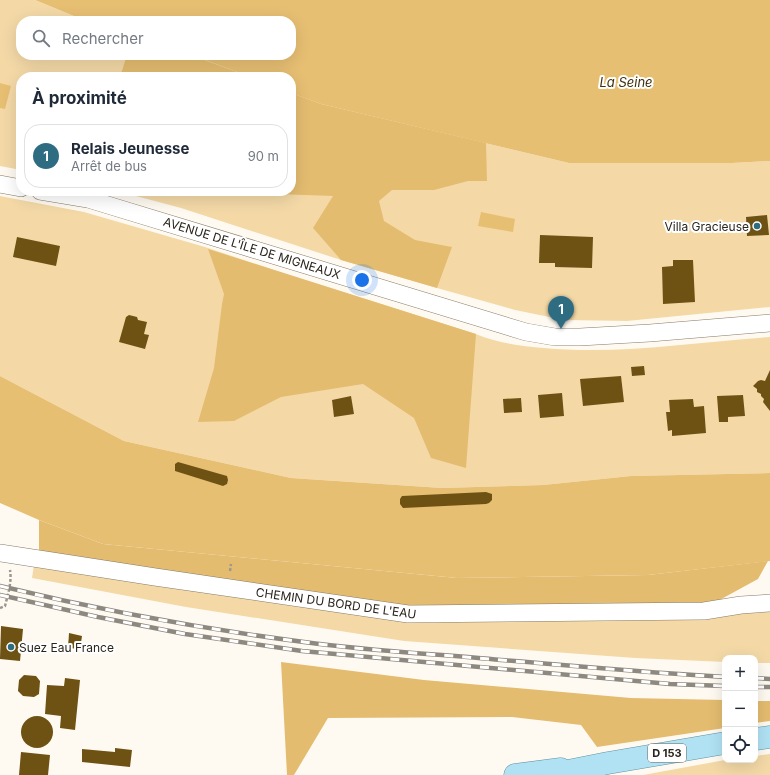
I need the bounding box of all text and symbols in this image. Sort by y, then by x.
search box [16,16,296,60]
icon: search [30,27,52,49]
text: Rechercher [62,29,144,48]
water label: La Seine [599,74,653,90]
text: À proximité [32,88,127,108]
text: Relais Jeunesse [71,139,189,158]
text: 1 [43,148,49,164]
text: 90 m [248,148,279,164]
text: Arrêt de bus [71,158,147,174]
street label: AVENUE DE L'ÎLE DE MIGNEAUX [162,214,342,282]
place label: Villa Gracieuse [664,219,749,234]
marker: Villa Gracieuse [752,221,762,231]
your location [352,270,372,290]
pin: 1 [548,296,574,329]
street label: CHEMIN DU BORD DE L'EAU [255,584,417,622]
place label: Suez Eau France [19,640,114,655]
marker: Suez Eau France [6,642,16,652]
map controls [722,655,758,763]
button: + [722,655,758,691]
button: − [722,691,758,727]
button: locate [722,727,758,763]
road number: D 153 [648,744,686,762]

